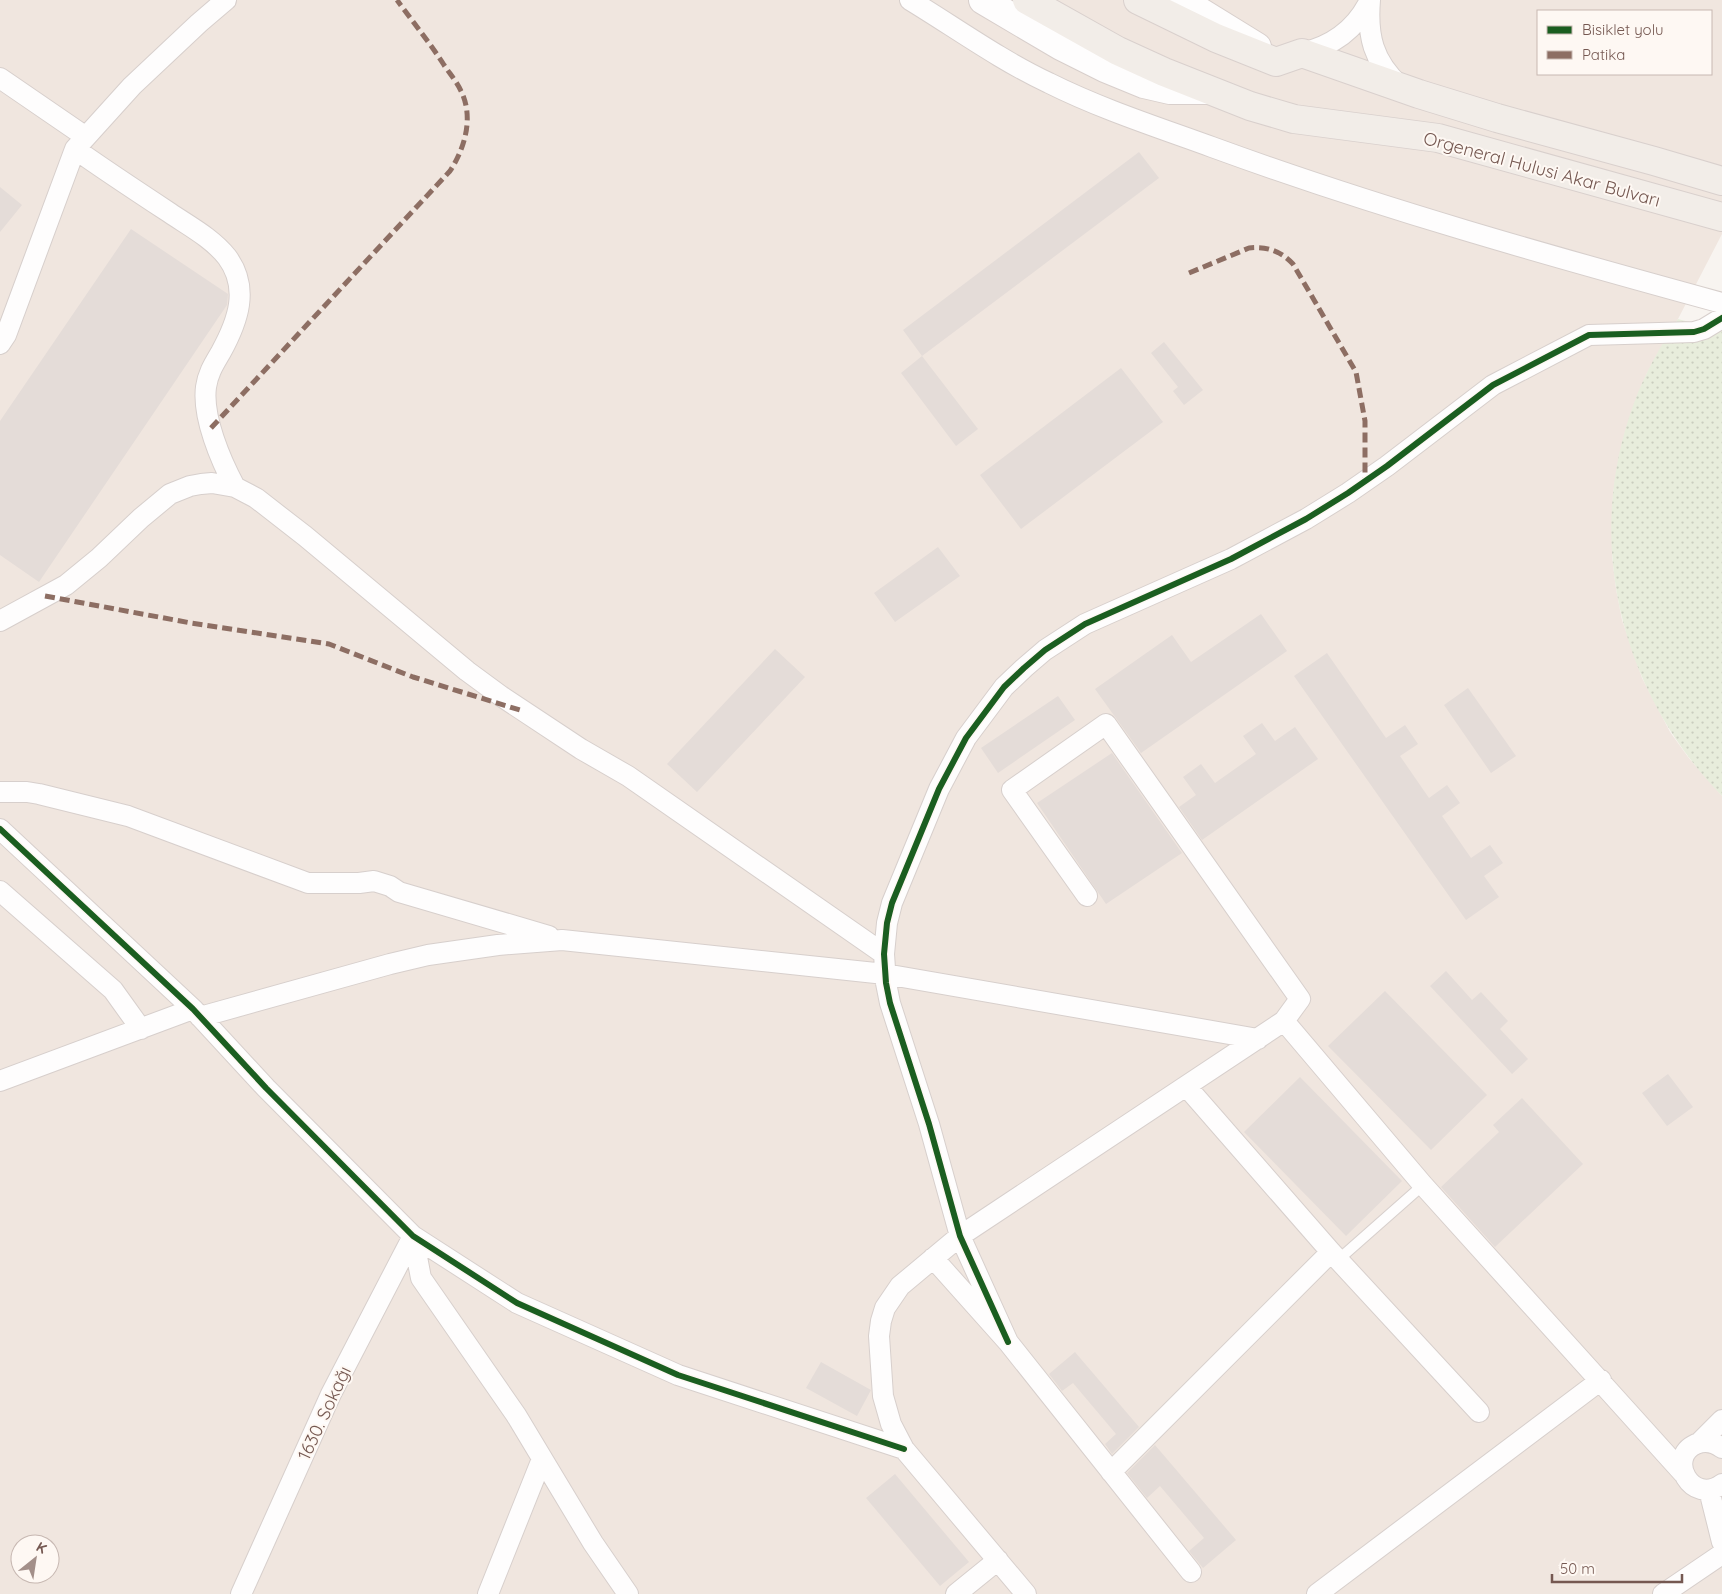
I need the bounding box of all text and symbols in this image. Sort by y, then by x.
legend [1537,10,1712,75]
text: Bisiklet yolu [1582,20,1664,39]
text: Patika [1582,45,1625,64]
street label: Orgeneral Hulusi Akar Bulvarı [1421,126,1663,212]
street label: 1630. Sokağı [292,1362,356,1464]
north arrow [10,1534,60,1584]
text: K [33,1538,50,1558]
scale bar [1552,1552,1682,1584]
text: 50 m [1560,1559,1595,1578]

